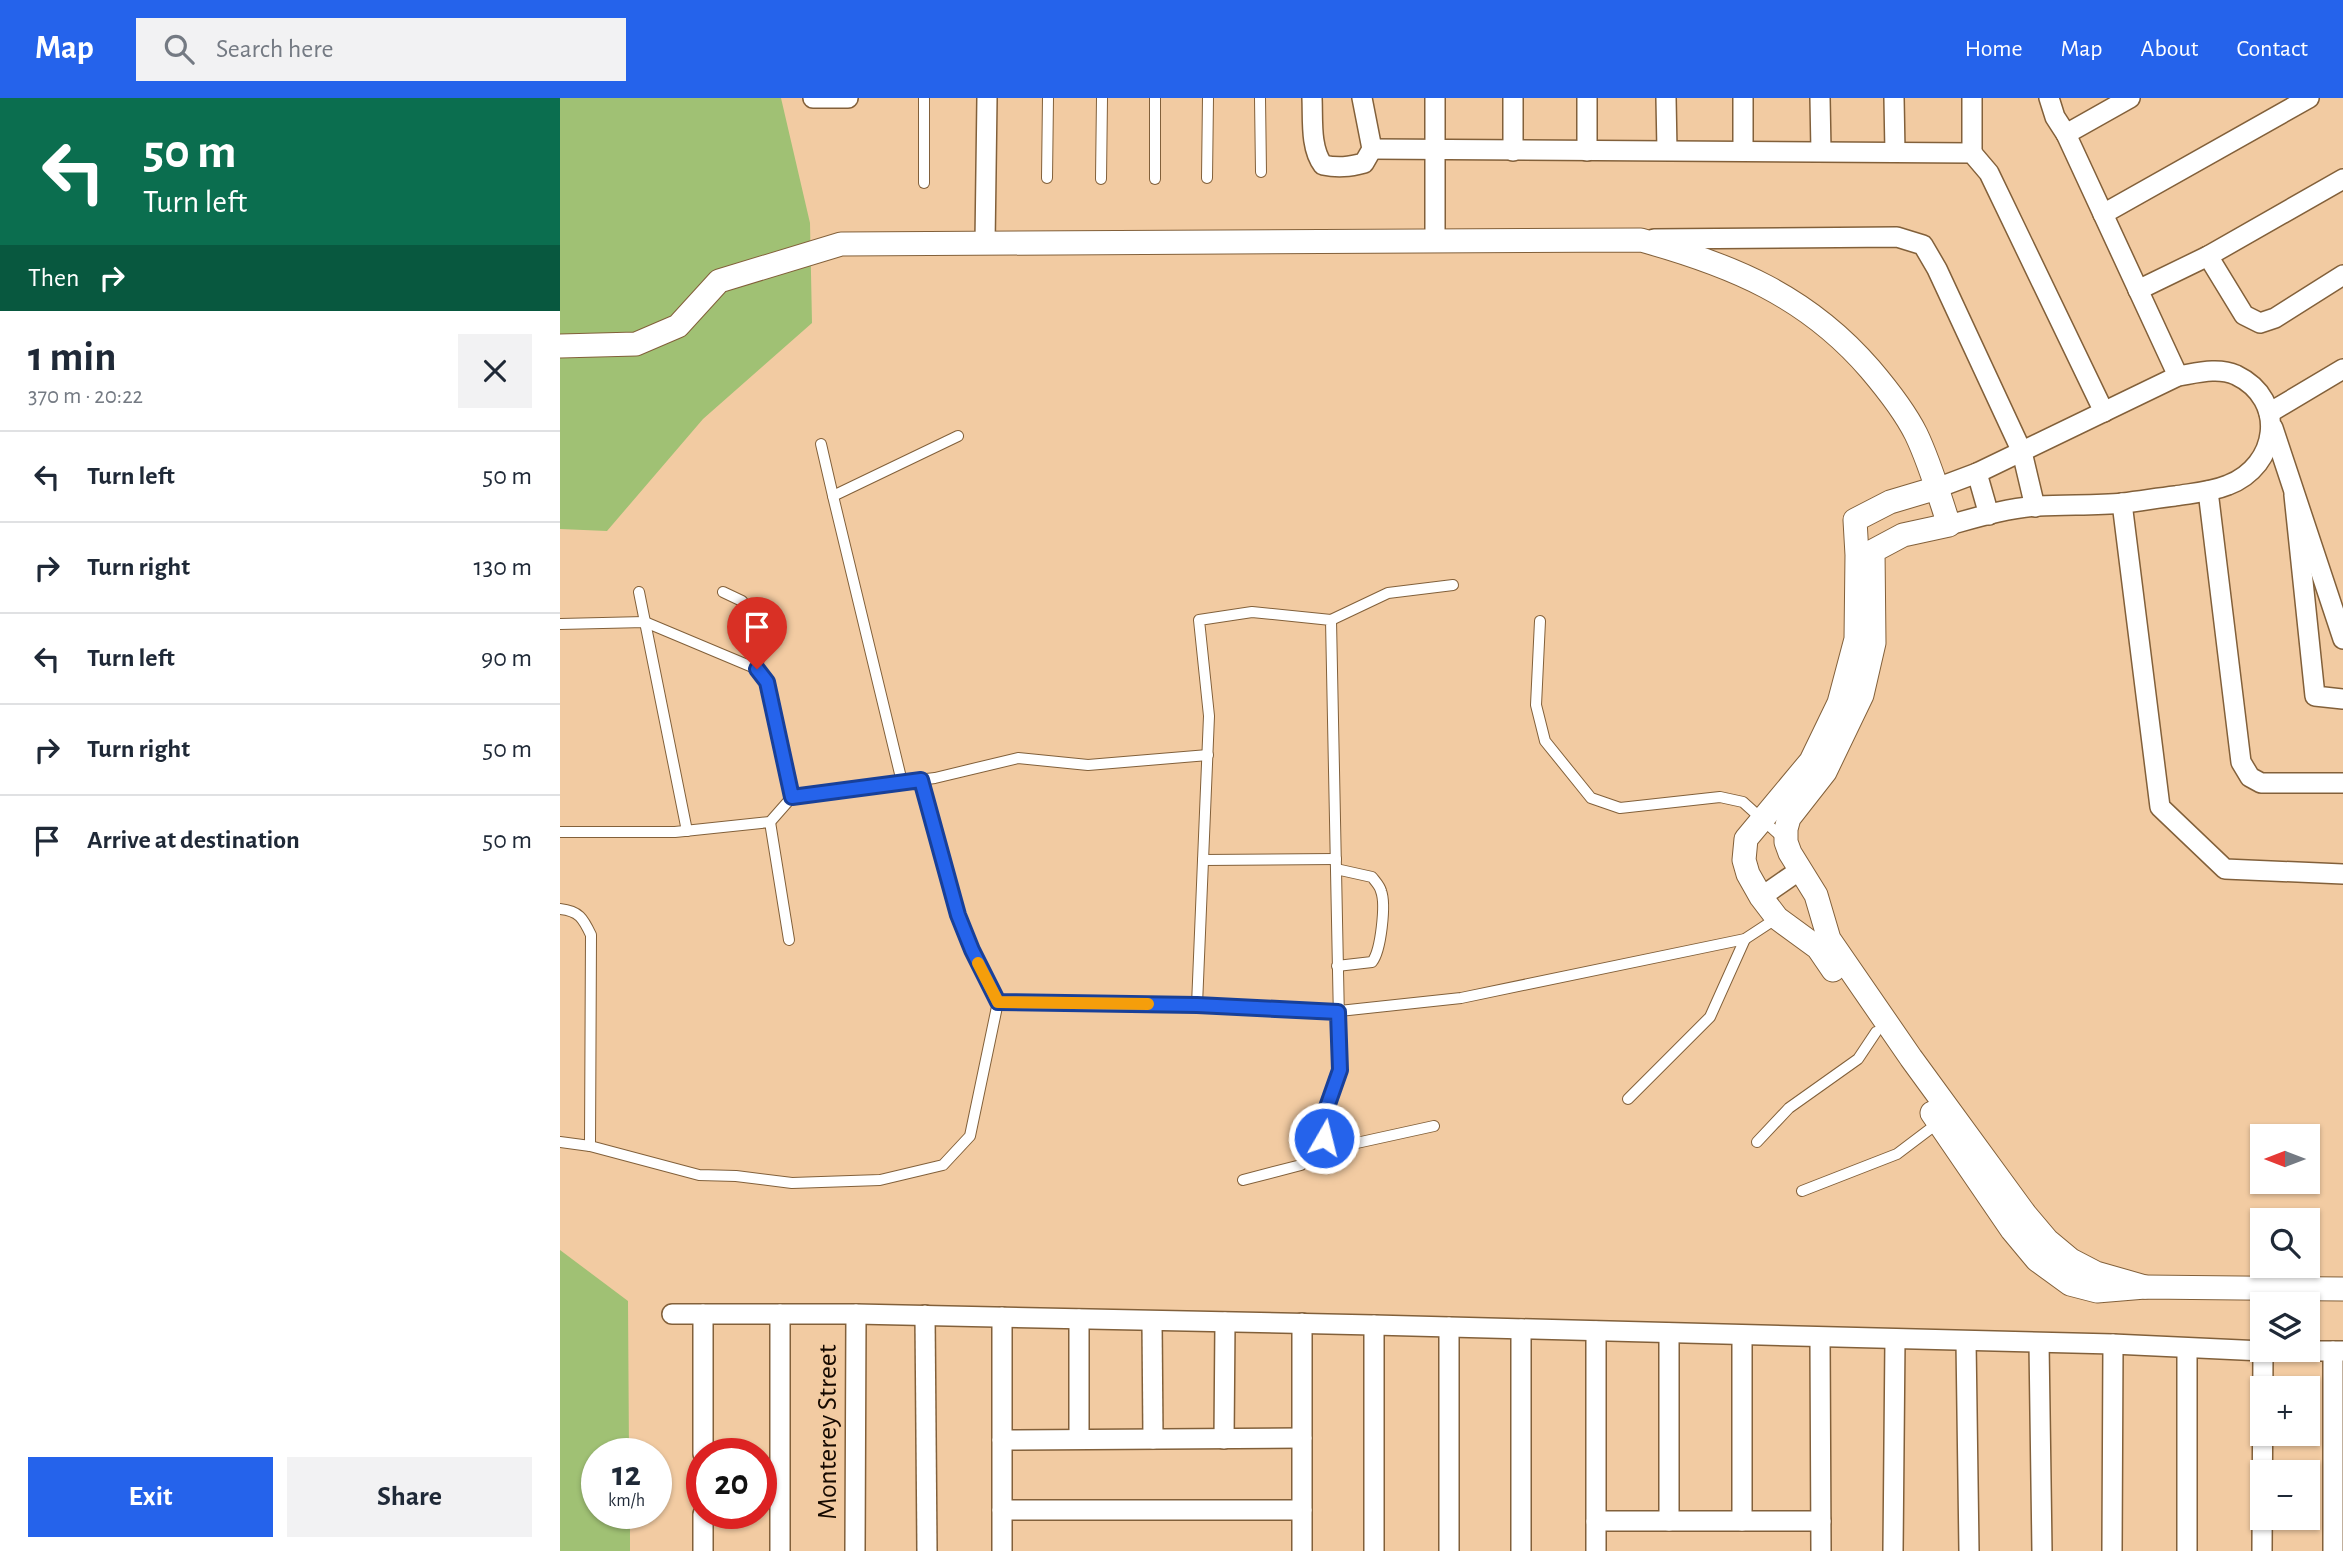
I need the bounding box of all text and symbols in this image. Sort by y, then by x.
search box [136,18,626,81]
icon: search [160,30,198,68]
text: Map [35,32,94,65]
text: Search here [216,36,334,62]
text: Home [1965,37,2023,61]
text: Map [2061,37,2103,61]
text: About [2141,37,2198,61]
text: Contact [2236,37,2308,61]
icon: left [28,126,119,217]
text: 50 m [143,128,237,177]
text: Turn left [143,186,247,218]
icon: right [93,259,131,297]
text: Then [28,265,79,291]
button: close [458,334,532,408]
text: 1 min [28,336,117,378]
text: 370 m · 20:22 [28,385,143,408]
icon: left [28,458,66,496]
text: Turn left [87,463,175,489]
text: 50 m [482,463,532,489]
icon: right [28,549,66,587]
text: Turn right [87,554,190,580]
text: 130 m [474,554,532,580]
pin [727,597,787,669]
icon: arrive [738,608,776,646]
icon: left [28,640,66,678]
text: Turn left [87,645,175,671]
text: 90 m [481,645,532,671]
icon: right [28,731,66,769]
text: Turn right [87,736,190,762]
text: 50 m [482,736,532,762]
icon: arrive [28,822,66,860]
text: Arrive at destination [87,827,300,853]
text: 50 m [482,827,532,853]
position arrow [1287,1101,1361,1175]
north arrow [2250,1124,2320,1194]
map controls [2250,1124,2320,1530]
button: search [2250,1208,2320,1278]
button: layers [2250,1292,2320,1362]
street label: Monterey Street [814,1344,842,1520]
button: + [2250,1376,2320,1446]
speed limit sign: 20 [686,1438,777,1529]
button: Exit [28,1457,273,1537]
button: Share [287,1457,532,1537]
text: 12 [612,1457,641,1492]
button: − [2250,1460,2320,1530]
text: km/h [608,1492,645,1510]

